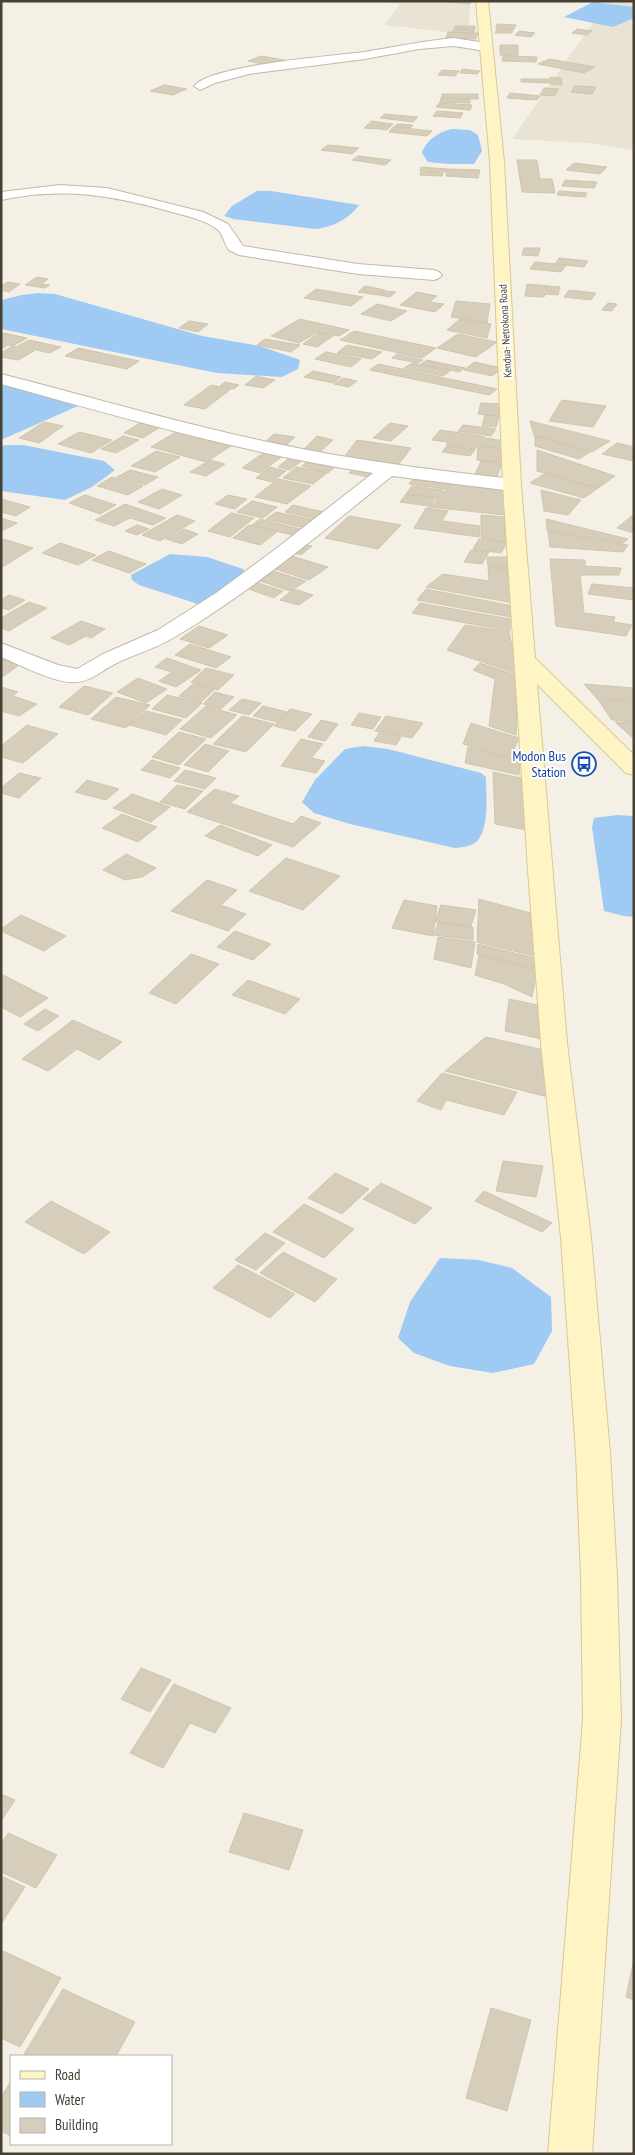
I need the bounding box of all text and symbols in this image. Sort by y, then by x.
street label: Kendua- Netrokona Road [496,284,514,378]
place label: Modon Bus Station [512,747,566,781]
bus stop icon: Modon Bus Station [571,751,597,777]
legend [10,2055,172,2145]
text: Road [55,2065,81,2084]
text: Water [55,2090,86,2109]
text: Building [55,2115,98,2134]

